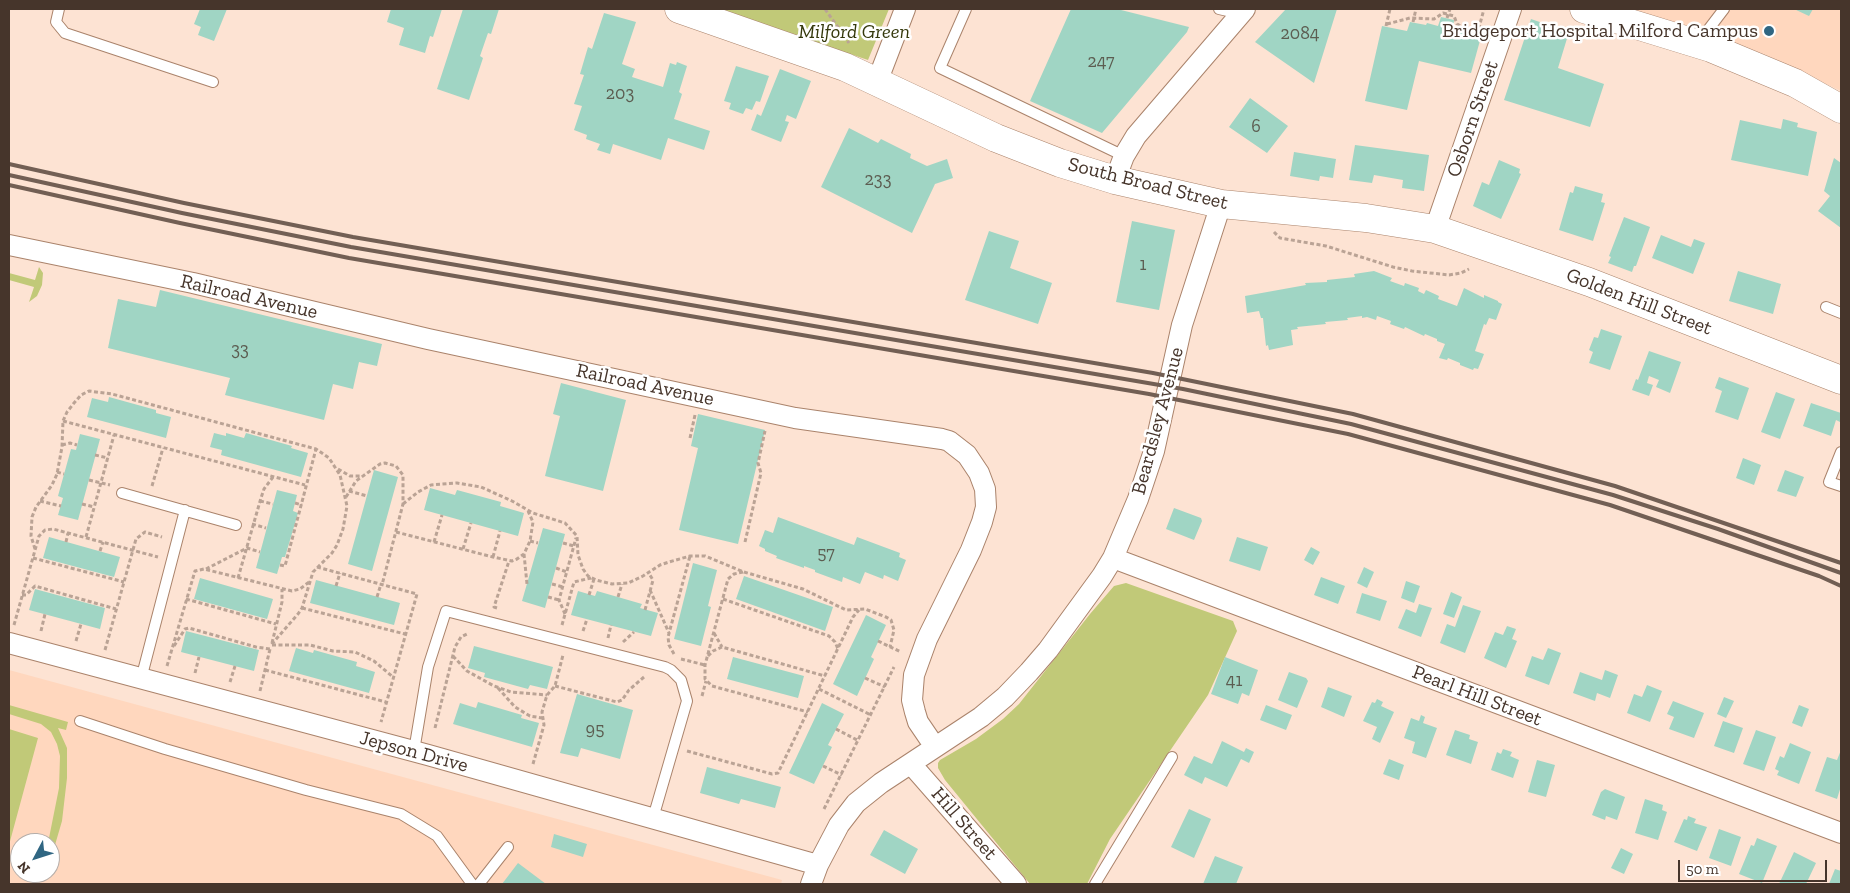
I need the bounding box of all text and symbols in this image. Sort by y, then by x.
place label: Bridgeport Hospital Milford Campus [1442,19,1758,43]
park label: Milford Green [798,20,910,44]
house number: 2084 [1280,23,1320,45]
marker: Bridgeport Hospital Milford Campus [1762,24,1776,38]
house number: 247 [1087,51,1115,73]
street label: Osborn Street [1442,58,1504,180]
house number: 203 [606,83,634,105]
house number: 6 [1251,116,1261,138]
street label: South Broad Street [1066,153,1230,215]
house number: 233 [865,169,891,191]
house number: 1 [1140,254,1146,276]
street label: Golden Hill Street [1563,263,1715,341]
street label: Railroad Avenue [178,270,320,324]
house number: 33 [231,339,249,361]
street label: Beardsley Avenue [1127,345,1189,497]
street label: Railroad Avenue [574,359,716,411]
house number: 57 [817,543,835,565]
street label: Pearl Hill Street [1409,660,1545,732]
house number: 41 [1226,670,1242,692]
house number: 95 [586,719,604,741]
street label: Jepson Drive [357,726,471,778]
street label: Hill Street [926,783,1002,865]
north arrow [10,833,60,883]
scale bar [1680,850,1829,882]
text: N [14,858,34,877]
text: 50 m [1686,860,1719,878]

